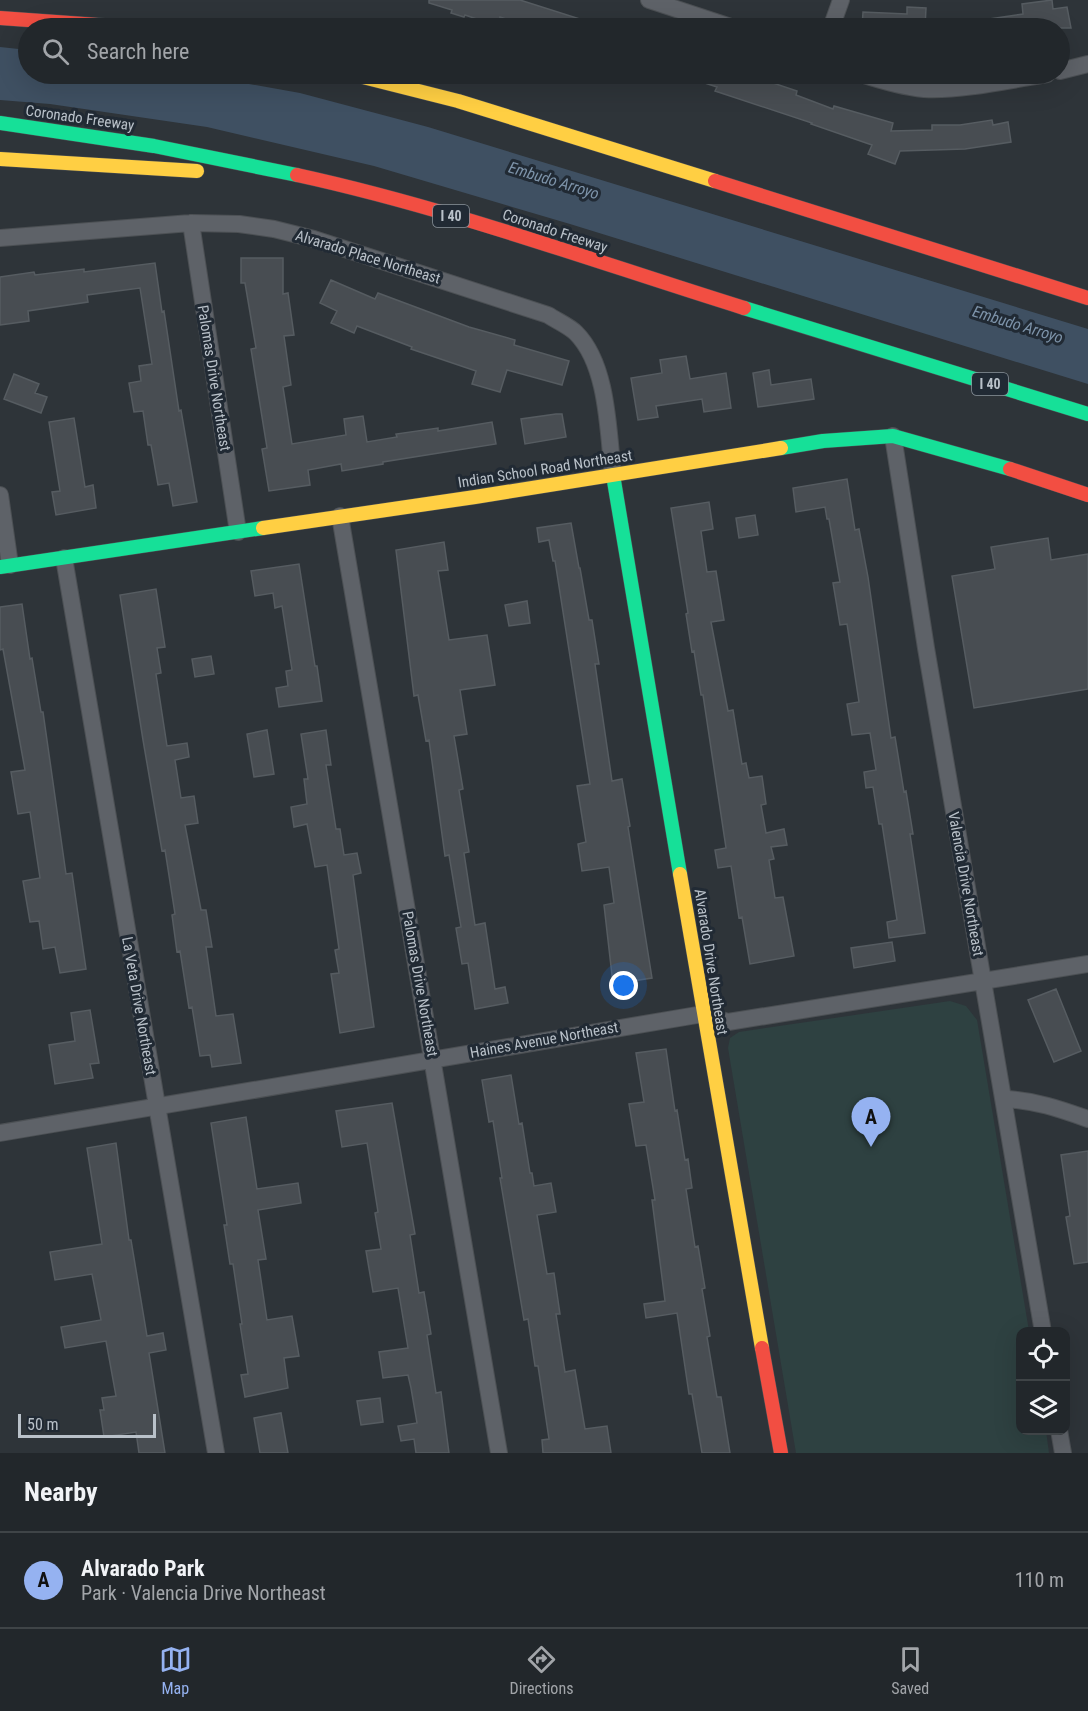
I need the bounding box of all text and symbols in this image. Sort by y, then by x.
search box [18,18,1070,84]
icon: search [39,35,72,68]
text: Search here [87,39,189,64]
street label: Coronado Freeway [25,101,135,135]
water label: Embudo Arroyo [506,158,602,203]
road number: I 40 [433,205,469,227]
street label: Coronado Freeway [500,206,610,256]
street label: Alvarado Place Northeast [293,226,443,288]
water label: Embudo Arroyo [970,302,1066,347]
street label: Palomas Drive Northeast [194,304,234,452]
road number: I 40 [972,373,1008,395]
street label: Indian School Road Northeast [457,446,633,492]
street label: Valencia Drive Northeast [944,810,988,958]
street label: Alvarado Drive Northeast [691,888,731,1036]
street label: Palomas Drive Northeast [398,910,442,1058]
street label: La Veta Drive Northeast [118,935,160,1077]
your location [609,971,638,1000]
street label: Haines Avenue Northeast [469,1018,619,1062]
pin: A [852,1098,890,1147]
map controls [1016,1327,1070,1435]
button: locate [1016,1327,1070,1381]
button: layers [1016,1381,1070,1435]
scale bar [18,1411,156,1438]
text: 50 m [27,1415,59,1434]
text: Nearby [24,1477,98,1507]
text: Alvarado Park [81,1556,205,1581]
text: A [38,1568,49,1592]
text: 110 m [1015,1568,1064,1592]
text: Park · Valencia Drive Northeast [81,1581,326,1605]
tab: Map [159,1643,192,1698]
tab: Directions [510,1643,573,1698]
tab: Saved [891,1643,929,1698]

